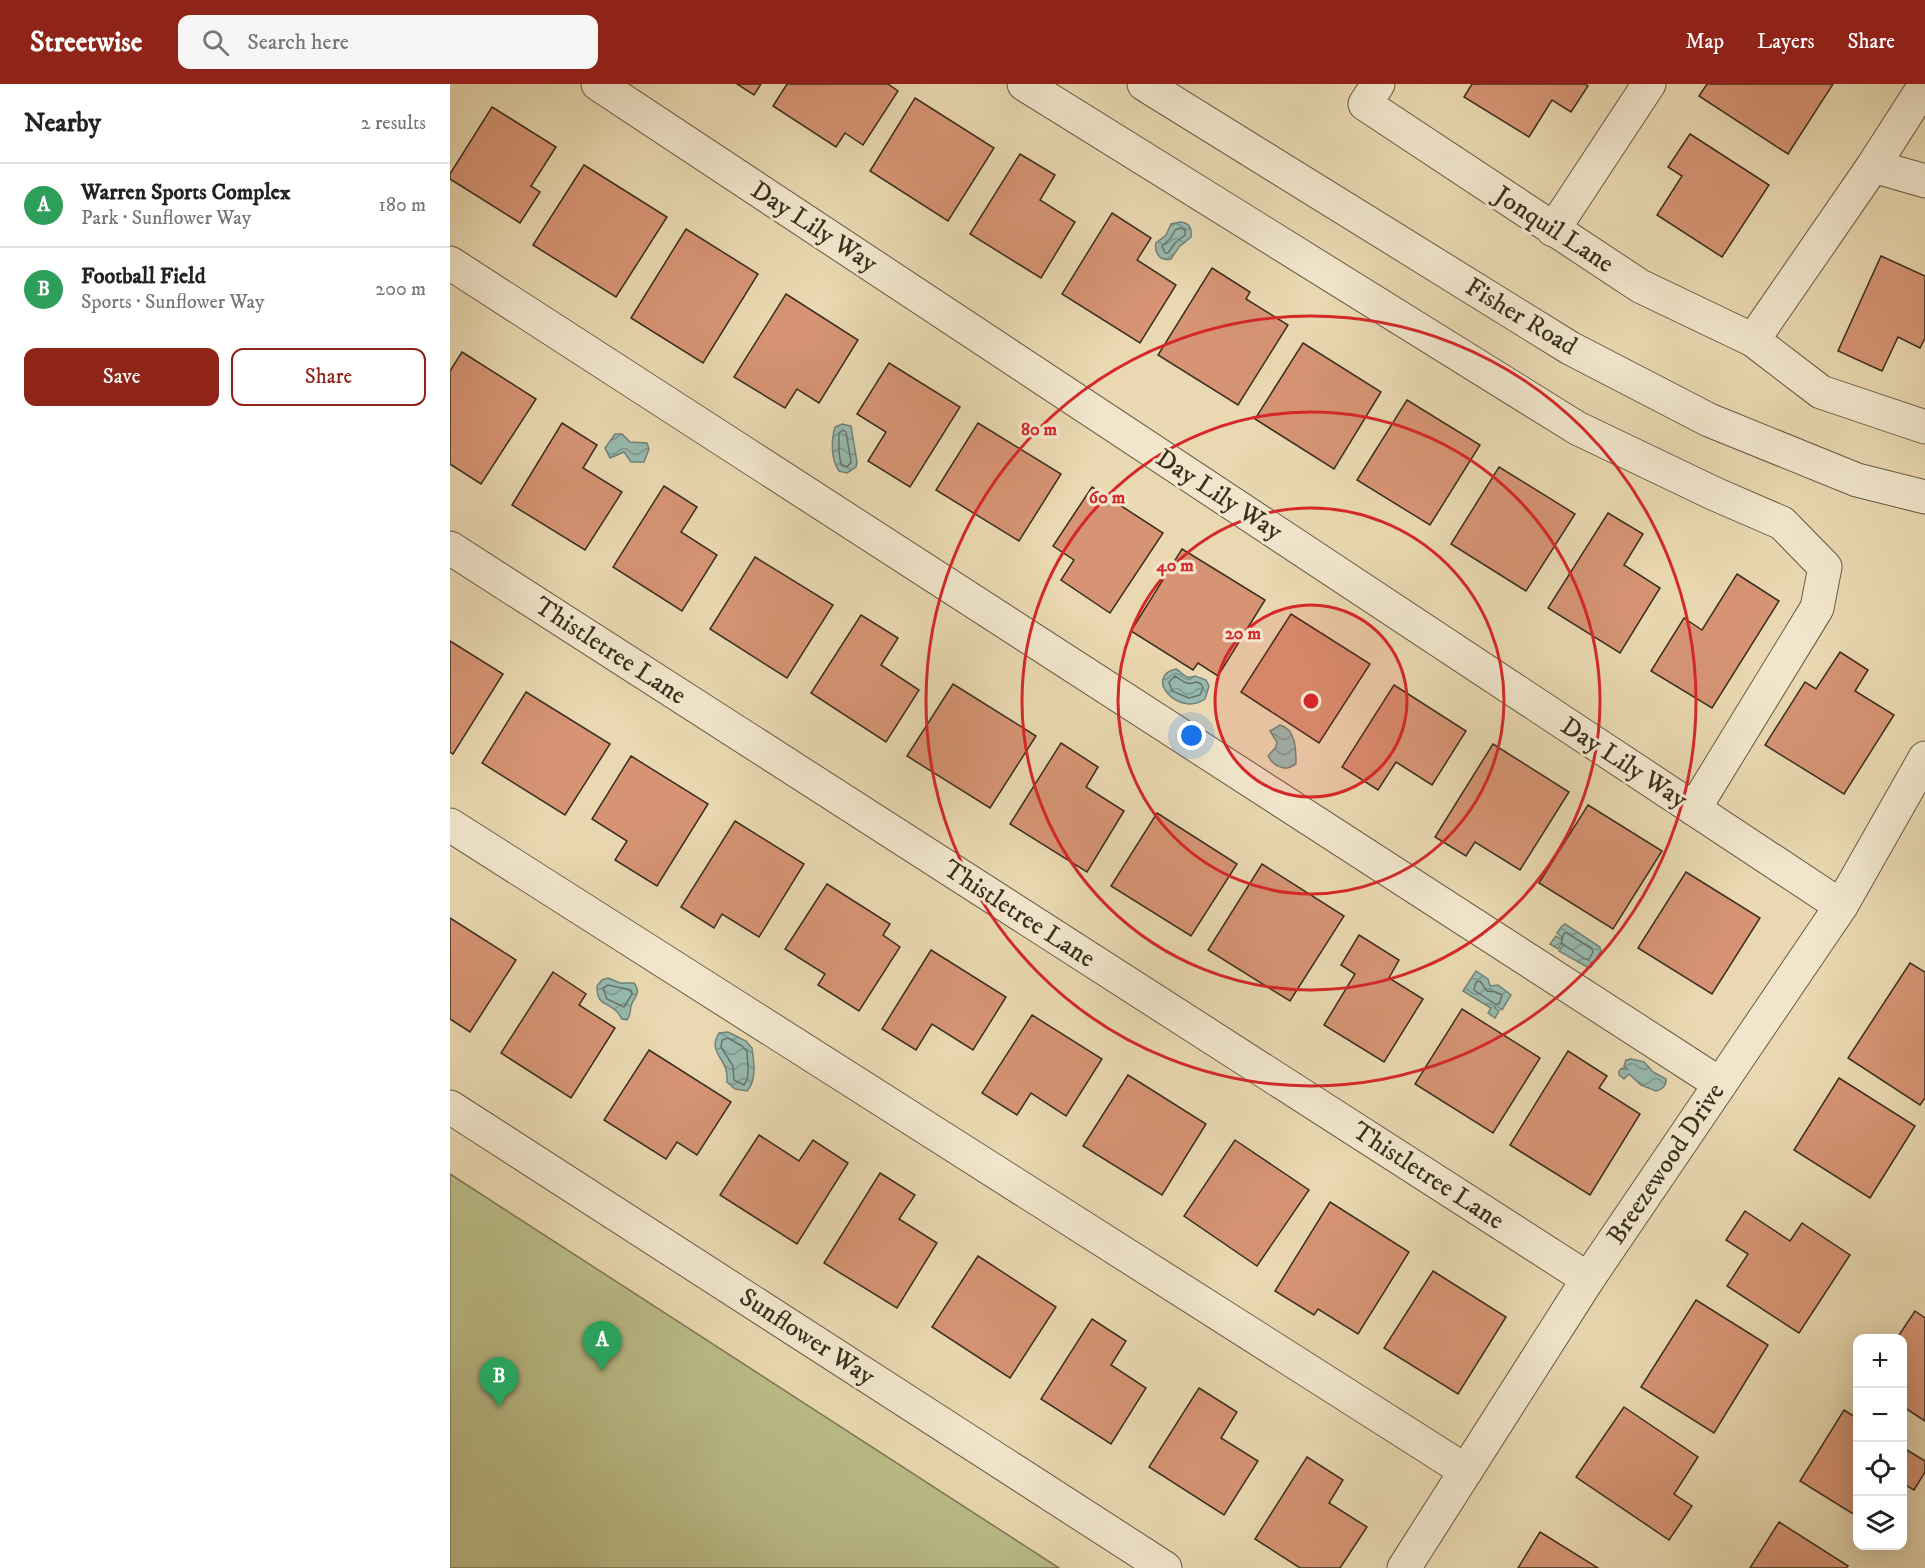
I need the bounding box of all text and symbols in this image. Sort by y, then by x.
search box [178,15,598,69]
text: Streetwise [30,25,142,60]
icon: search [199,26,232,59]
text: Search here [247,29,349,56]
text: Map [1685,29,1724,55]
text: Layers [1757,29,1815,55]
text: Share [1848,29,1895,55]
text: Nearby [24,107,101,140]
text: 2 results [361,111,426,136]
street label: Day Lily Way [744,174,884,281]
street label: Jonquil Lane [1486,178,1620,281]
text: Warren Sports Complex [81,179,291,206]
text: A [37,193,50,218]
text: 180 m [379,193,426,218]
text: Park · Sunflower Way [81,206,251,231]
text: Football Field [81,263,206,290]
street label: Fisher Road [1459,271,1583,363]
text: B [37,277,50,302]
text: 200 m [375,277,426,302]
text: Sports · Sunflower Way [81,290,265,315]
button: Save [24,348,219,406]
button: Share [231,348,426,406]
text: 80 m [1021,419,1058,441]
street label: Day Lily Way [1149,442,1289,549]
text: 60 m [1089,487,1126,509]
text: 40 m [1155,555,1194,577]
street label: Thistletree Lane [528,590,692,712]
text: 20 m [1225,623,1261,645]
centre of rings [1301,691,1321,711]
street label: Day Lily Way [1554,710,1694,817]
your location [1177,721,1206,750]
street label: Thistletree Lane [937,853,1101,975]
street label: Breezewood Drive [1600,1077,1732,1251]
street label: Thistletree Lane [1346,1115,1510,1237]
street label: Sunflower Way [733,1281,882,1393]
pin: A [582,1322,622,1371]
map controls [1853,1334,1907,1550]
button: + [1853,1334,1907,1388]
pin: B [479,1358,518,1407]
button: − [1853,1388,1907,1442]
button: locate [1853,1442,1907,1496]
button: layers [1853,1496,1907,1550]

